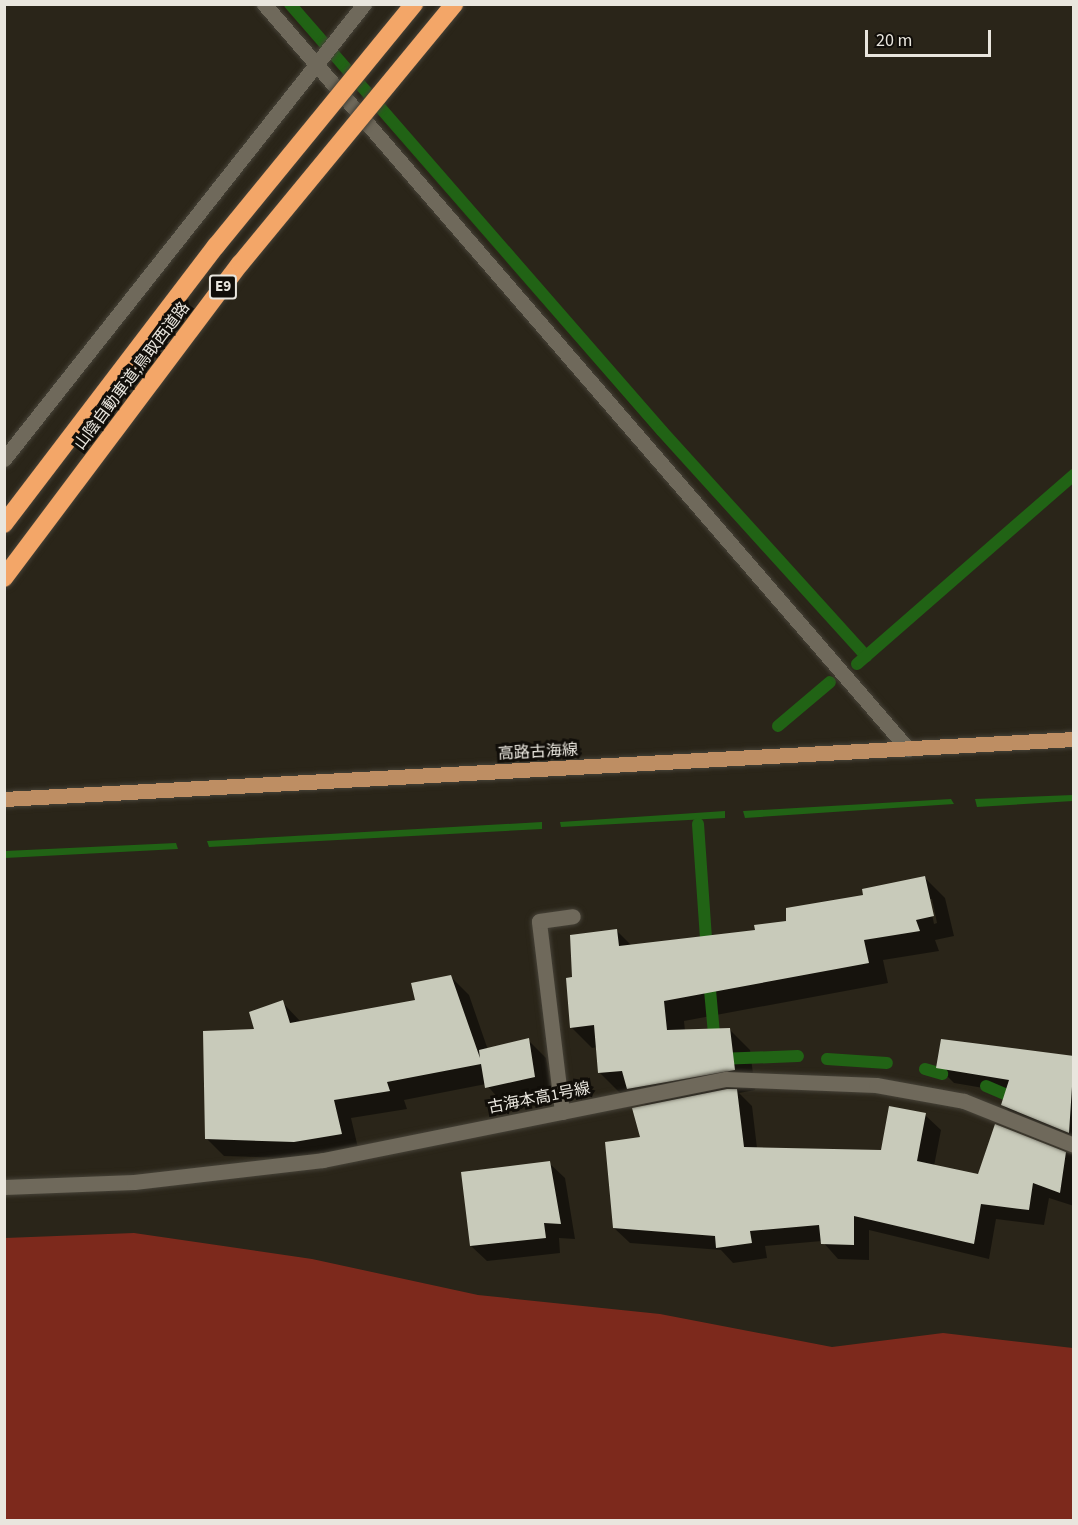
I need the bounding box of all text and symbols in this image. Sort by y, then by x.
scale bar [868,18,994,56]
text: 20 m [876,28,912,53]
road number: E9 [208,275,238,299]
street label: 山陰自動車道;鳥取西道路 [70,298,194,454]
street label: 高路古海線 [498,740,578,764]
street label: 古海本高1号線 [486,1079,592,1117]

